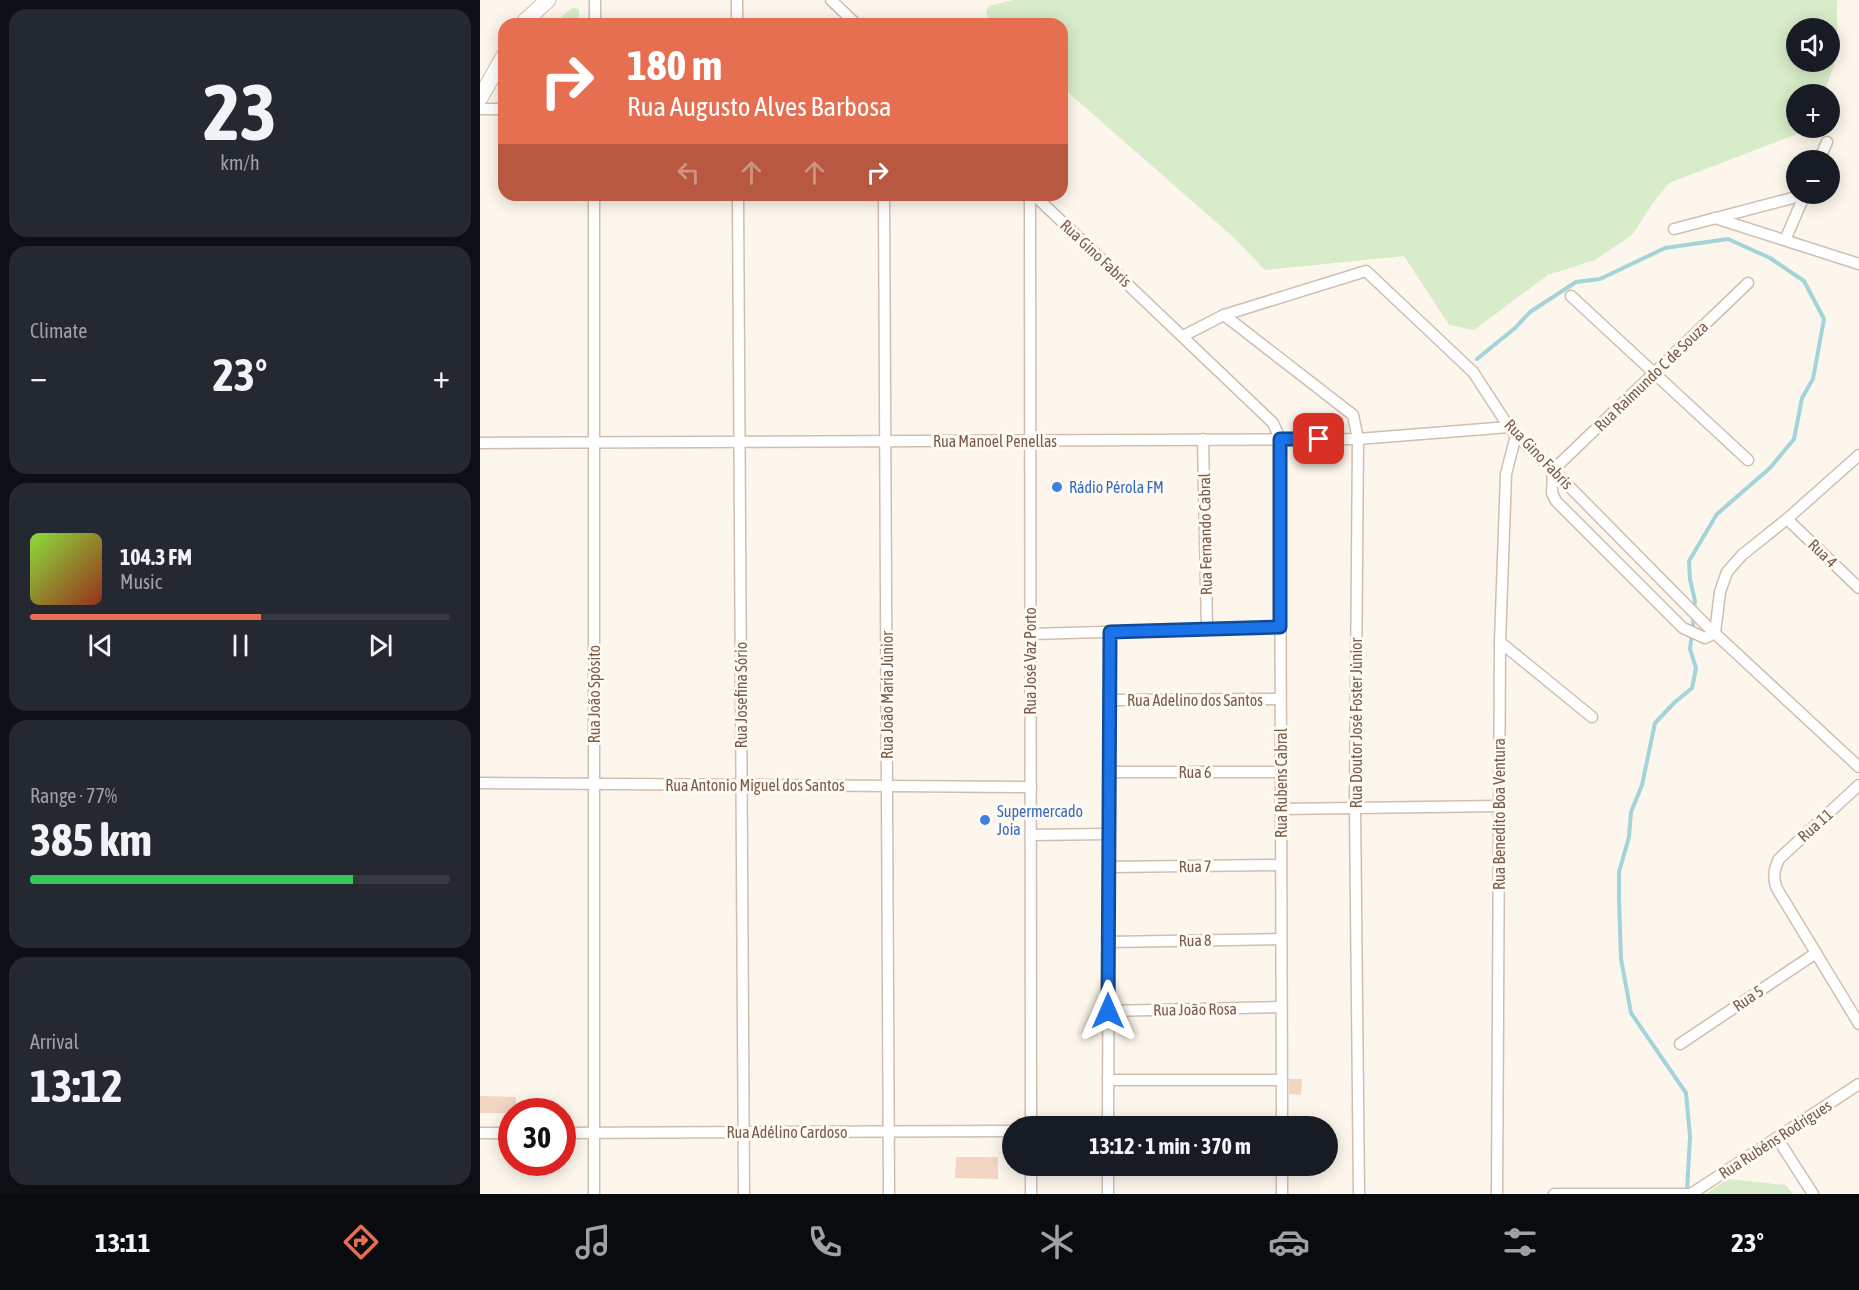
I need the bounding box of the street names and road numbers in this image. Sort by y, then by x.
street label: Rua Gino Fabris [1057,216,1135,291]
street label: Rua Raimundo C de Souza [1591,317,1711,435]
street label: Rua Gino Fabris [1501,415,1577,493]
street label: Rua Manoel Penellas [933,432,1057,450]
street label: Rua Fernando Cabral [1195,472,1215,595]
street label: Rua 4 [1805,535,1841,571]
street label: Rua José Vaz Porto [1021,607,1039,715]
street label: Rua João Maria Júnior [878,631,896,759]
street label: Rua Doutor José Foster Júnior [1347,637,1365,808]
street label: Rua Josefina Sório [732,642,750,748]
street label: Rua João Spósito [585,645,604,743]
street label: Rua Adelino dos Santos [1127,691,1263,709]
street label: Rua Rubens Cabral [1272,727,1290,838]
street label: Rua Benedito Boa Ventura [1490,738,1508,890]
street label: Rua 6 [1179,763,1211,781]
street label: Rua Antonio Miguel dos Santos [665,776,845,795]
street label: Rua 11 [1794,805,1836,845]
street label: Rua 7 [1178,857,1212,875]
street label: Rua 8 [1178,931,1212,949]
street label: Rua 5 [1729,981,1767,1015]
street label: Rua João Rosa [1153,999,1237,1019]
street label: Rua Rubéns Rodrigues [1715,1096,1835,1183]
street label: Rua Adélino Cardoso [726,1123,848,1141]

